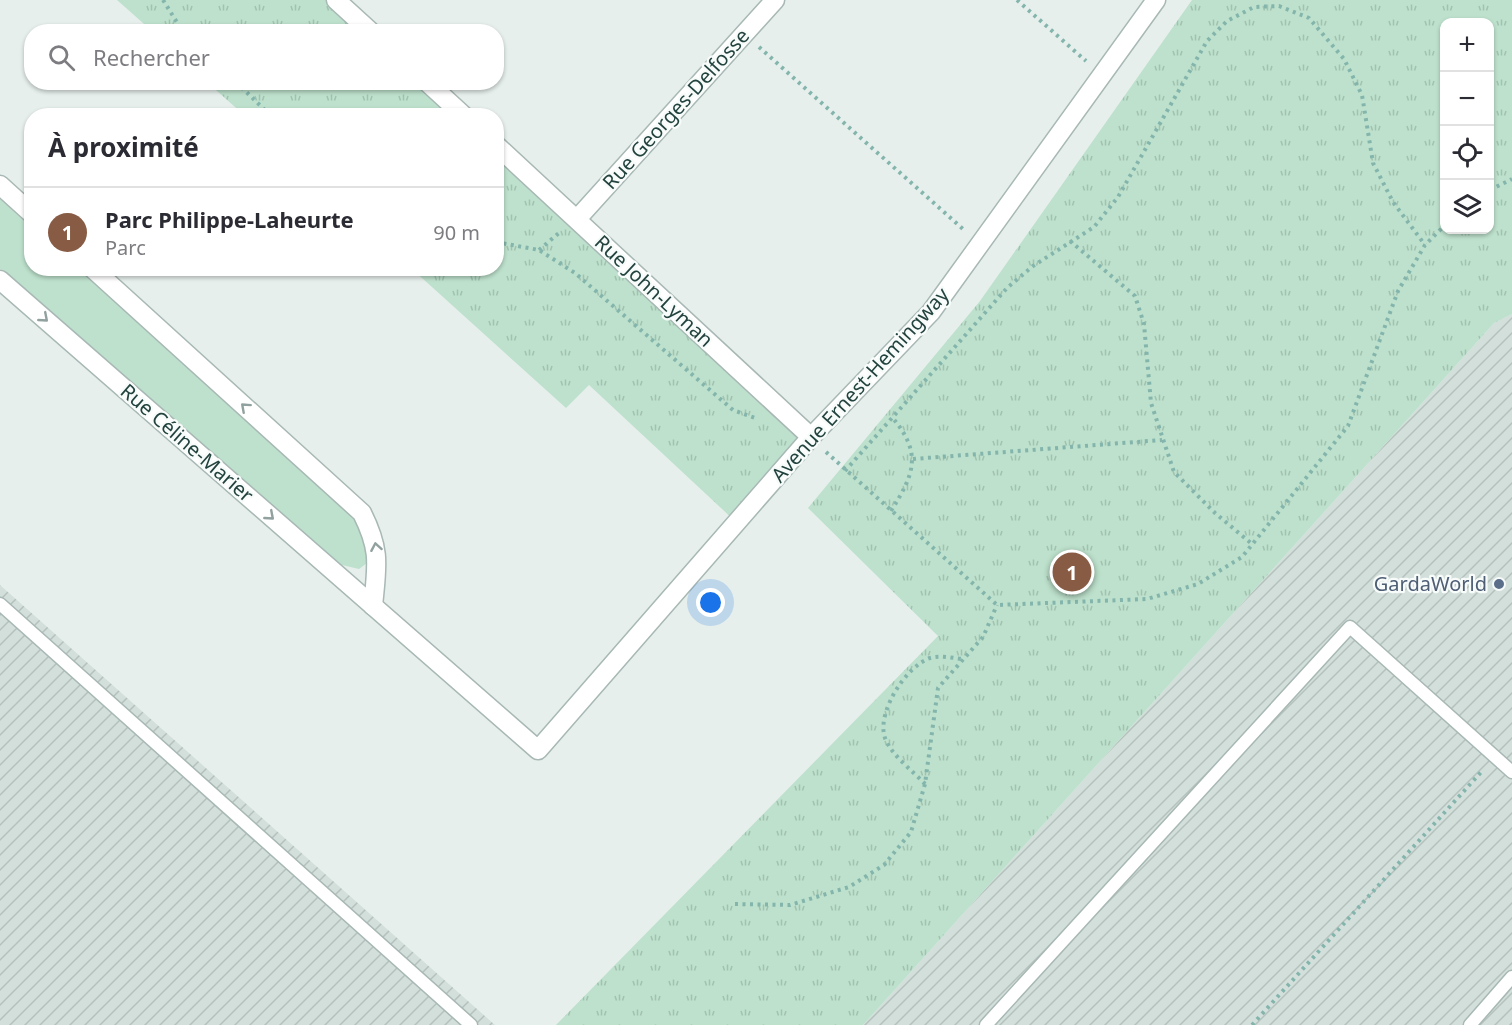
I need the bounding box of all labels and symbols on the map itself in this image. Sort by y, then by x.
street label: Rue Georges-Delfosse [596,23,755,195]
street label: Rue John-Lyman [589,229,719,353]
street label: Avenue Ernest-Hemingway [765,281,955,488]
one-way arrow [37,311,48,322]
street label: Rue Céline-Marier [115,377,260,508]
one-way arrow [242,403,252,414]
one-way arrow [263,508,274,519]
one-way arrow [370,543,383,553]
pin: 1 [1052,550,1092,594]
place label: GardaWorld [1374,570,1487,597]
marker: GardaWorld [1492,577,1506,591]
your location [696,588,725,617]

